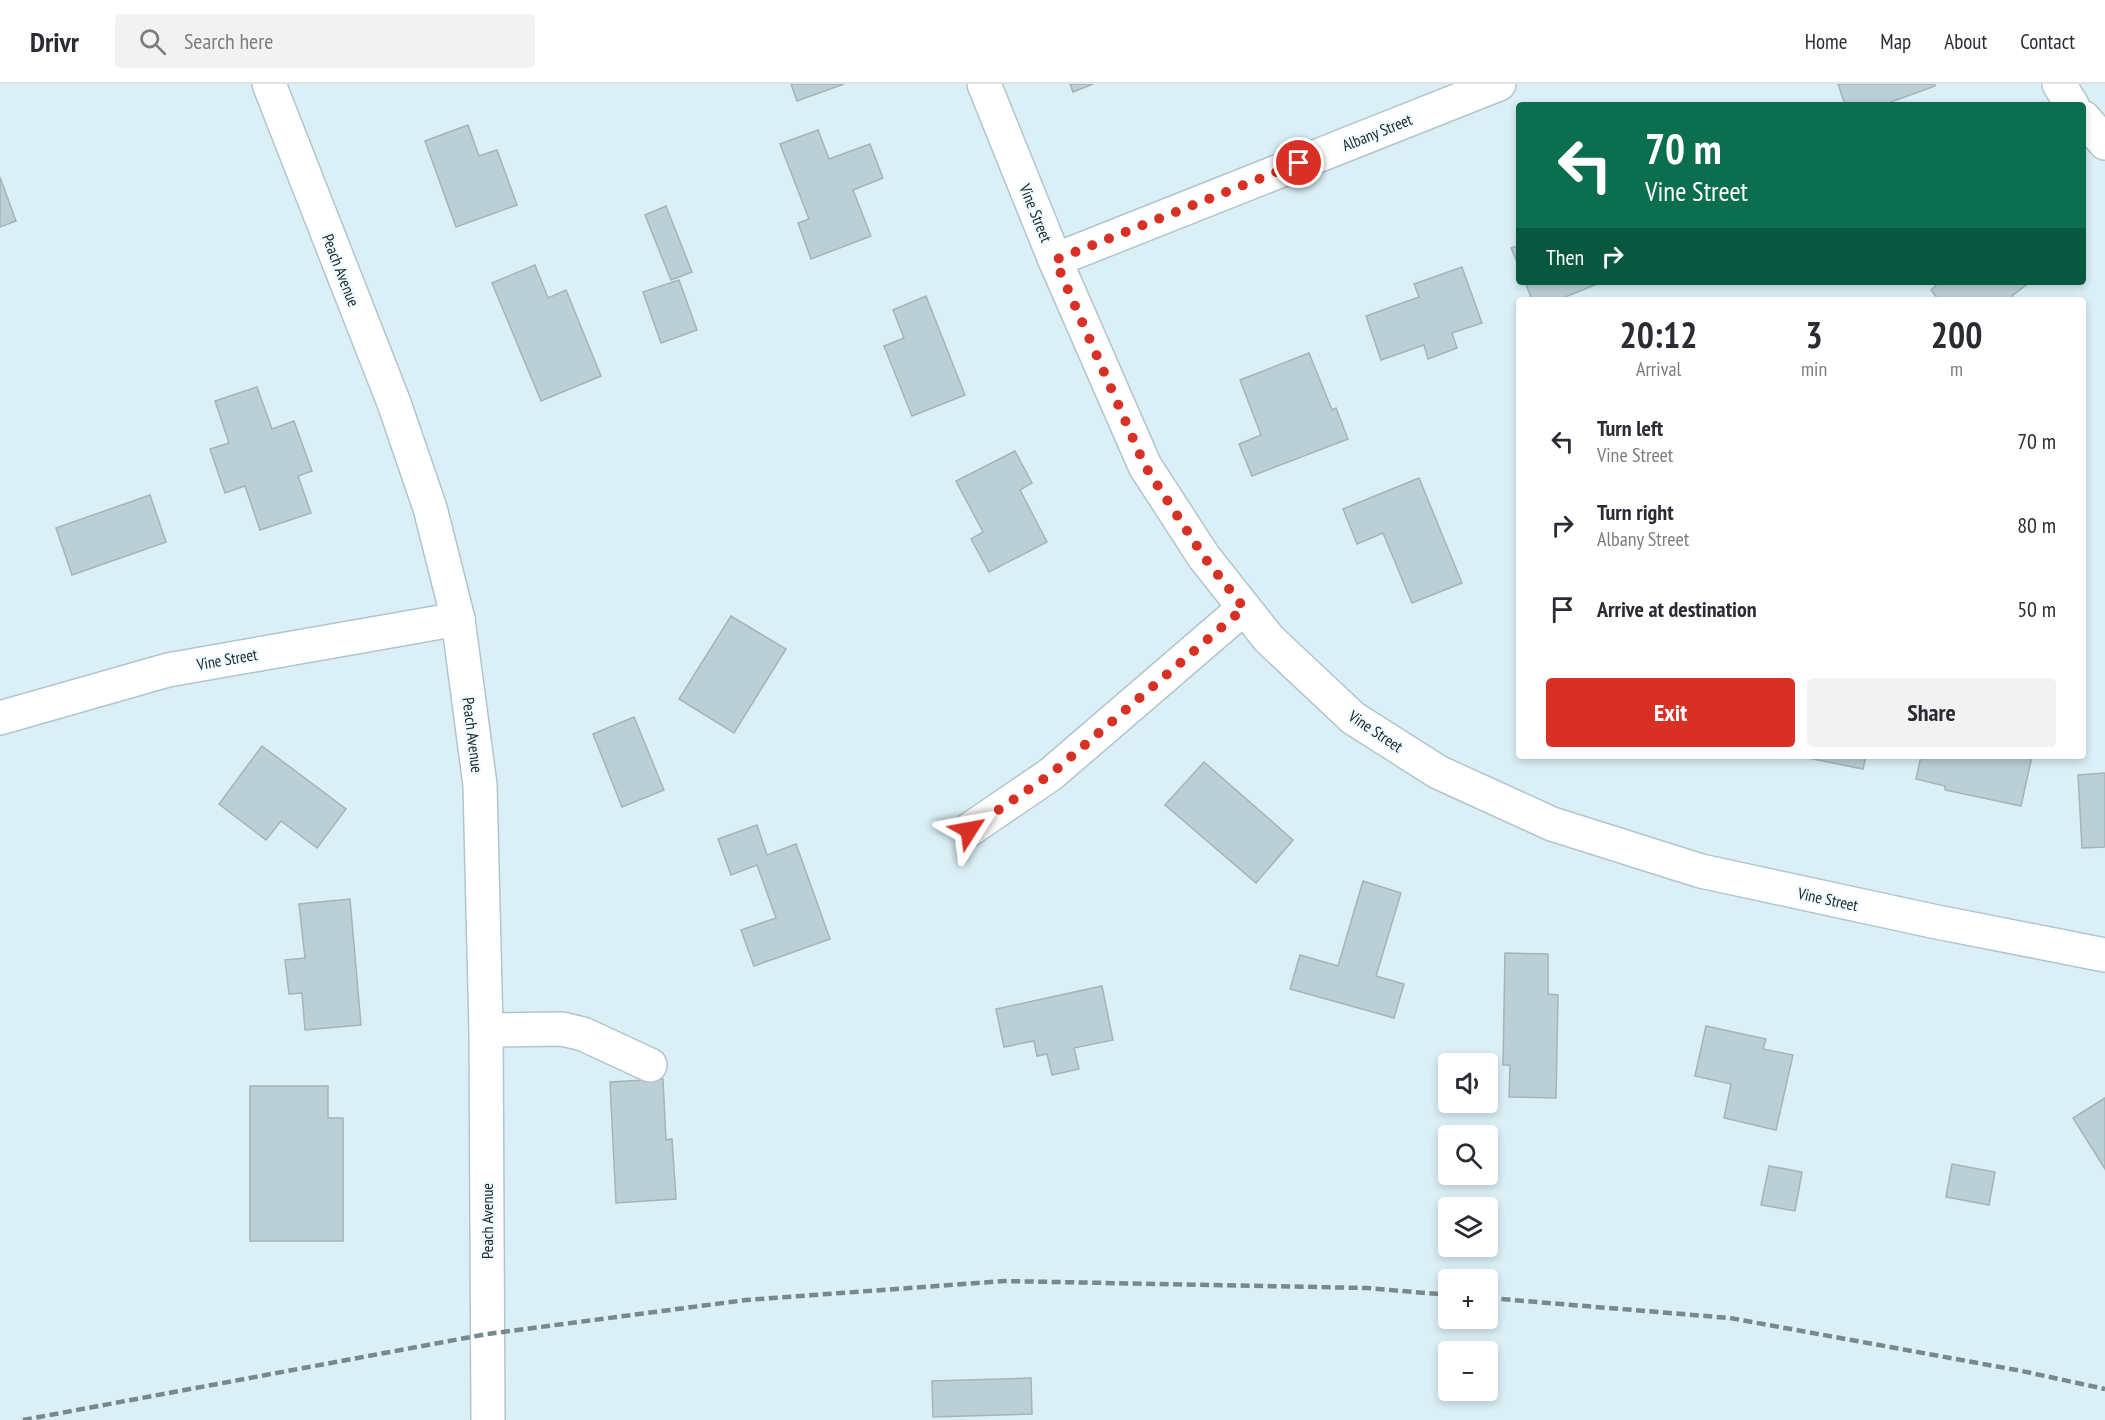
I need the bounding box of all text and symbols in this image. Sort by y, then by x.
search box [115,14,535,68]
text: Drivr [30,23,79,60]
icon: search [136,25,169,58]
text: Search here [184,27,273,55]
text: Home [1805,28,1847,55]
text: Map [1880,28,1911,55]
text: About [1944,28,1987,55]
text: Contact [2020,28,2075,55]
street label: Albany Street [1339,109,1415,155]
text: 70 m [1645,121,1722,176]
icon: left [1546,126,1624,204]
pin [1273,137,1324,188]
icon: arrive [1282,146,1315,179]
text: Vine Street [1645,174,1748,208]
street label: Vine Street [1015,180,1057,246]
street label: Peach Avenue [318,231,364,309]
icon: right [1596,240,1629,273]
text: Then [1546,243,1584,271]
text: 20:12 [1620,311,1697,358]
text: 3 [1805,311,1823,358]
text: 200 [1931,311,1982,358]
text: Arrival [1636,356,1681,382]
text: min [1801,356,1827,382]
text: m [1950,356,1963,382]
text: Turn left [1597,414,1663,442]
icon: left [1546,425,1579,458]
text: 70 m [2017,427,2056,455]
text: Vine Street [1597,442,1673,468]
text: Turn right [1597,498,1674,526]
icon: right [1546,509,1579,542]
text: 80 m [2017,511,2056,539]
text: Albany Street [1597,526,1689,552]
icon: arrive [1546,593,1579,626]
text: Arrive at destination [1597,595,1757,623]
text: 50 m [2017,595,2056,623]
street label: Vine Street [194,644,259,674]
button: Exit [1546,678,1795,747]
button: Share [1807,678,2056,747]
street label: Peach Avenue [458,696,488,774]
street label: Vine Street [1344,705,1407,757]
position arrow [937,798,1001,862]
street label: Vine Street [1795,883,1861,915]
map controls [1438,1053,1498,1401]
button: sound [1438,1053,1498,1113]
button: search [1438,1125,1498,1185]
street label: Peach Avenue [477,1183,497,1259]
button: layers [1438,1197,1498,1257]
button: + [1438,1269,1498,1329]
button: − [1438,1341,1498,1401]

